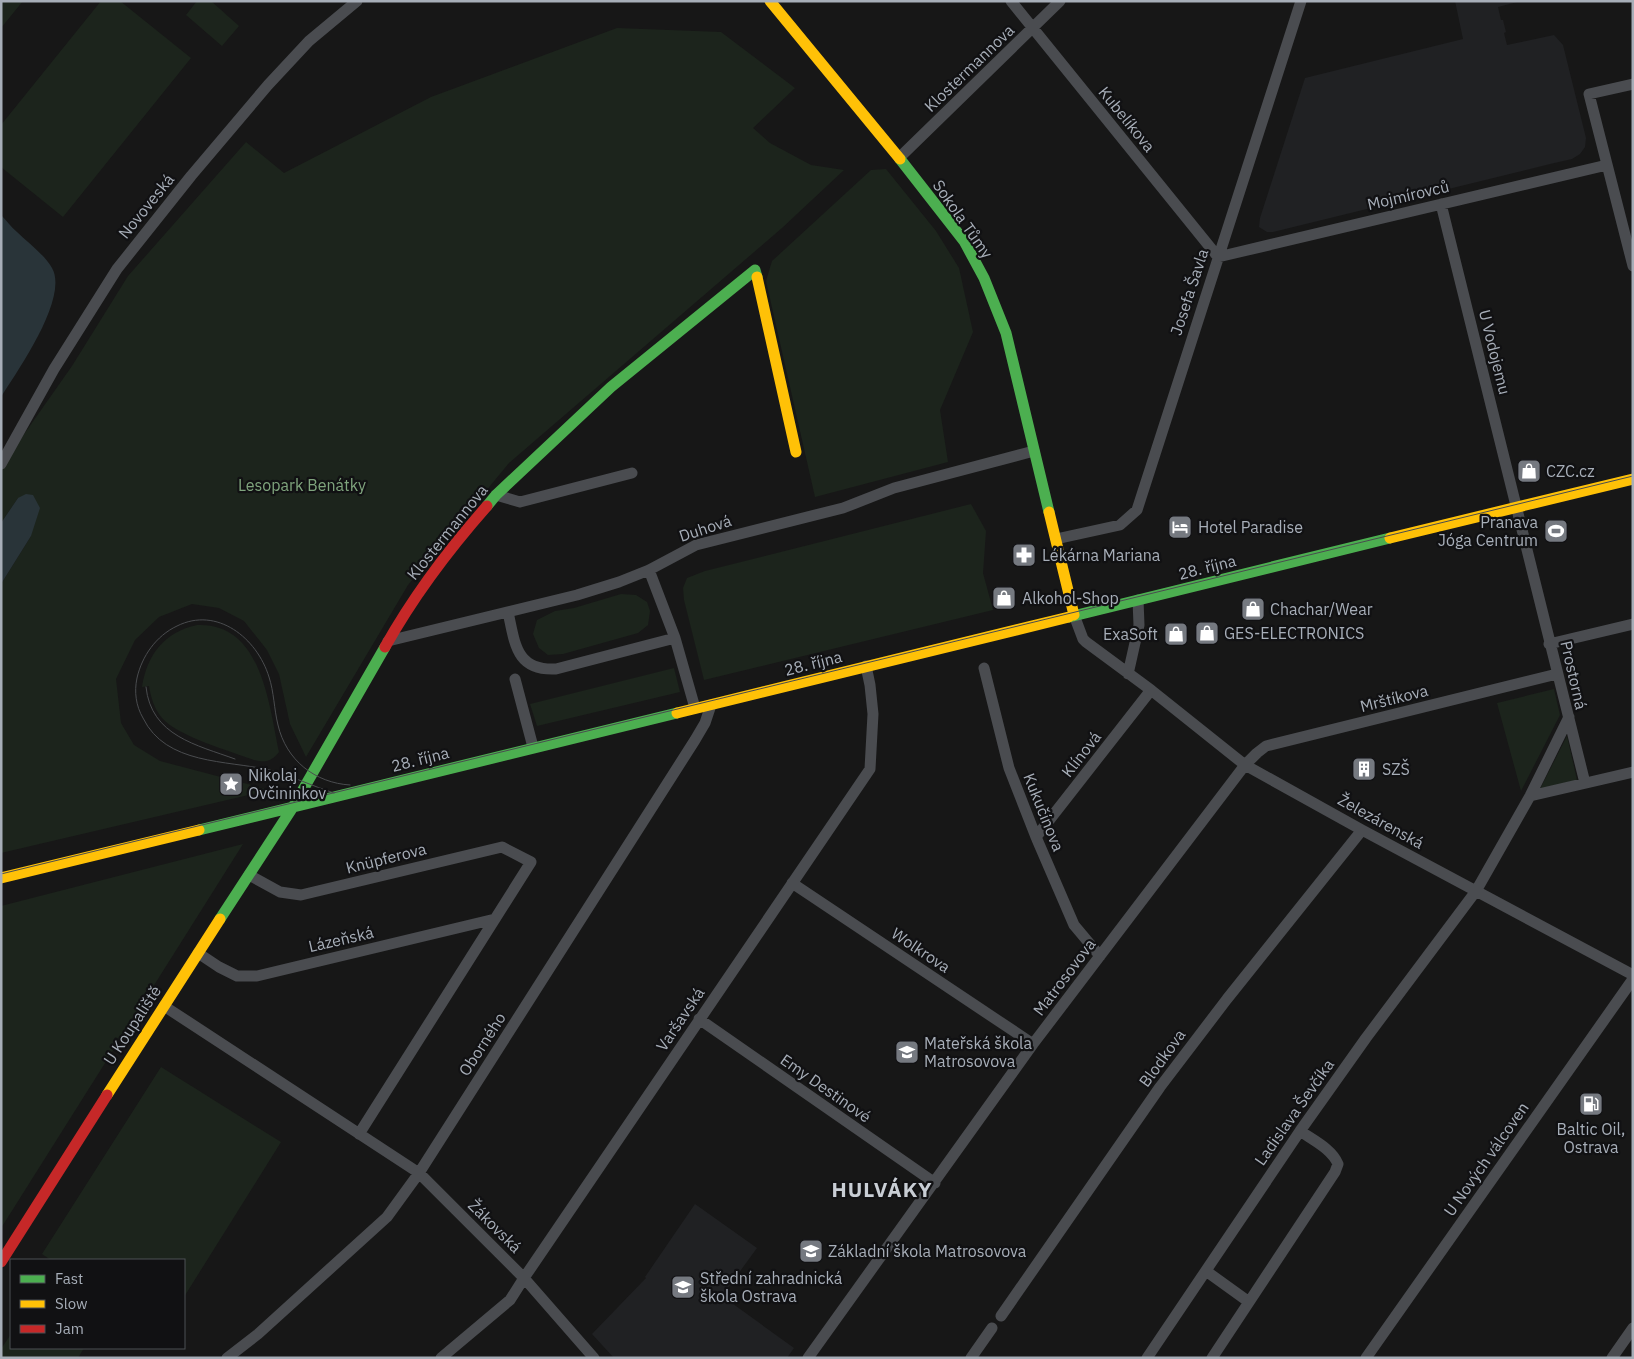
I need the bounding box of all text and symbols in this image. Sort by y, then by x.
street label: Klostermannova [920,20,1018,116]
street label: Kubelíkova [1094,82,1160,156]
street label: Novoveská [114,169,179,243]
street label: Sokola Tůmy [929,176,997,262]
street label: Mojmírovců [1365,176,1451,214]
street label: Josefa Šavla [1165,246,1213,338]
street label: U Vodojemu [1475,307,1515,397]
shop icon: CZC.cz [1516,458,1542,484]
place label: CZC.cz [1546,461,1595,481]
park label: Lesopark Benátky [238,475,366,495]
street label: Klostermannova [402,480,492,584]
street label: Duhová [676,510,734,546]
place label: Pranava Jóga Centrum [1438,512,1538,550]
hotel icon: Hotel Paradise [1167,514,1193,540]
place label: Hotel Paradise [1198,517,1303,537]
sports icon: Pranava Jóga Centrum [1543,518,1569,544]
pharmacy icon: Lékárna Mariana [1011,542,1037,568]
place label: Lékárna Mariana [1042,545,1161,565]
street label: 28. října [1176,550,1238,584]
shop icon: Alkohol-Shop [991,585,1017,611]
place label: Alkohol-Shop [1022,588,1119,608]
shop icon: Chachar/Wear [1240,596,1266,622]
place label: Chachar/Wear [1270,599,1373,619]
shop icon: GES-ELECTRONICS [1194,620,1220,646]
shop icon: ExaSoft [1163,621,1189,647]
place label: GES-ELECTRONICS [1224,623,1364,643]
place label: ExaSoft [1103,624,1158,644]
street label: Prostorná [1556,639,1592,712]
street label: 28. října [782,646,844,680]
street label: Mrštíkova [1358,680,1431,716]
street label: Klínová [1057,727,1105,781]
street label: 28. října [389,742,451,776]
building icon: SZŠ [1351,756,1377,782]
place label: SZŠ [1382,758,1410,779]
place label: Nikolaj Ovčininkov [248,765,326,803]
street label: Kukučínova [1019,770,1069,854]
place icon: Nikolaj Ovčininkov [218,771,244,797]
street label: Železárenská [1334,789,1428,853]
street label: Knüpferova [344,838,429,878]
street label: Lázeňská [306,922,376,956]
street label: Wolkrova [888,923,955,977]
street label: Matrosovova [1029,934,1100,1020]
street label: U Koupaliště [99,981,165,1068]
street label: Varšavská [651,983,709,1055]
street label: Oborného [454,1009,510,1079]
street label: Blodkova [1134,1025,1190,1091]
place label: Mateřská škola Matrosovova [924,1033,1032,1071]
school or university icon: Mateřská škola Matrosovova [894,1039,920,1065]
street label: Emy Destinové [777,1049,875,1127]
street label: Ladislava Ševčíka [1249,1054,1338,1169]
fuel station icon: Baltic Oil, Ostrava [1578,1091,1604,1117]
street label: U Nových válcoven [1439,1098,1533,1220]
place label: Baltic Oil, Ostrava [1557,1119,1625,1157]
district label: HULVÁKY [831,1175,933,1203]
street label: Žákovská [464,1195,526,1257]
school or university icon: Základní škola Matrosovova [798,1238,824,1264]
place label: Základní škola Matrosovova [828,1241,1027,1261]
legend [10,1259,185,1349]
place label: Střední zahradnická škola Ostrava [700,1268,843,1306]
text: Fast [55,1269,83,1288]
school or university icon: Střední zahradnická škola Ostrava [670,1274,696,1300]
text: Slow [55,1294,88,1313]
text: Jam [55,1319,84,1338]

